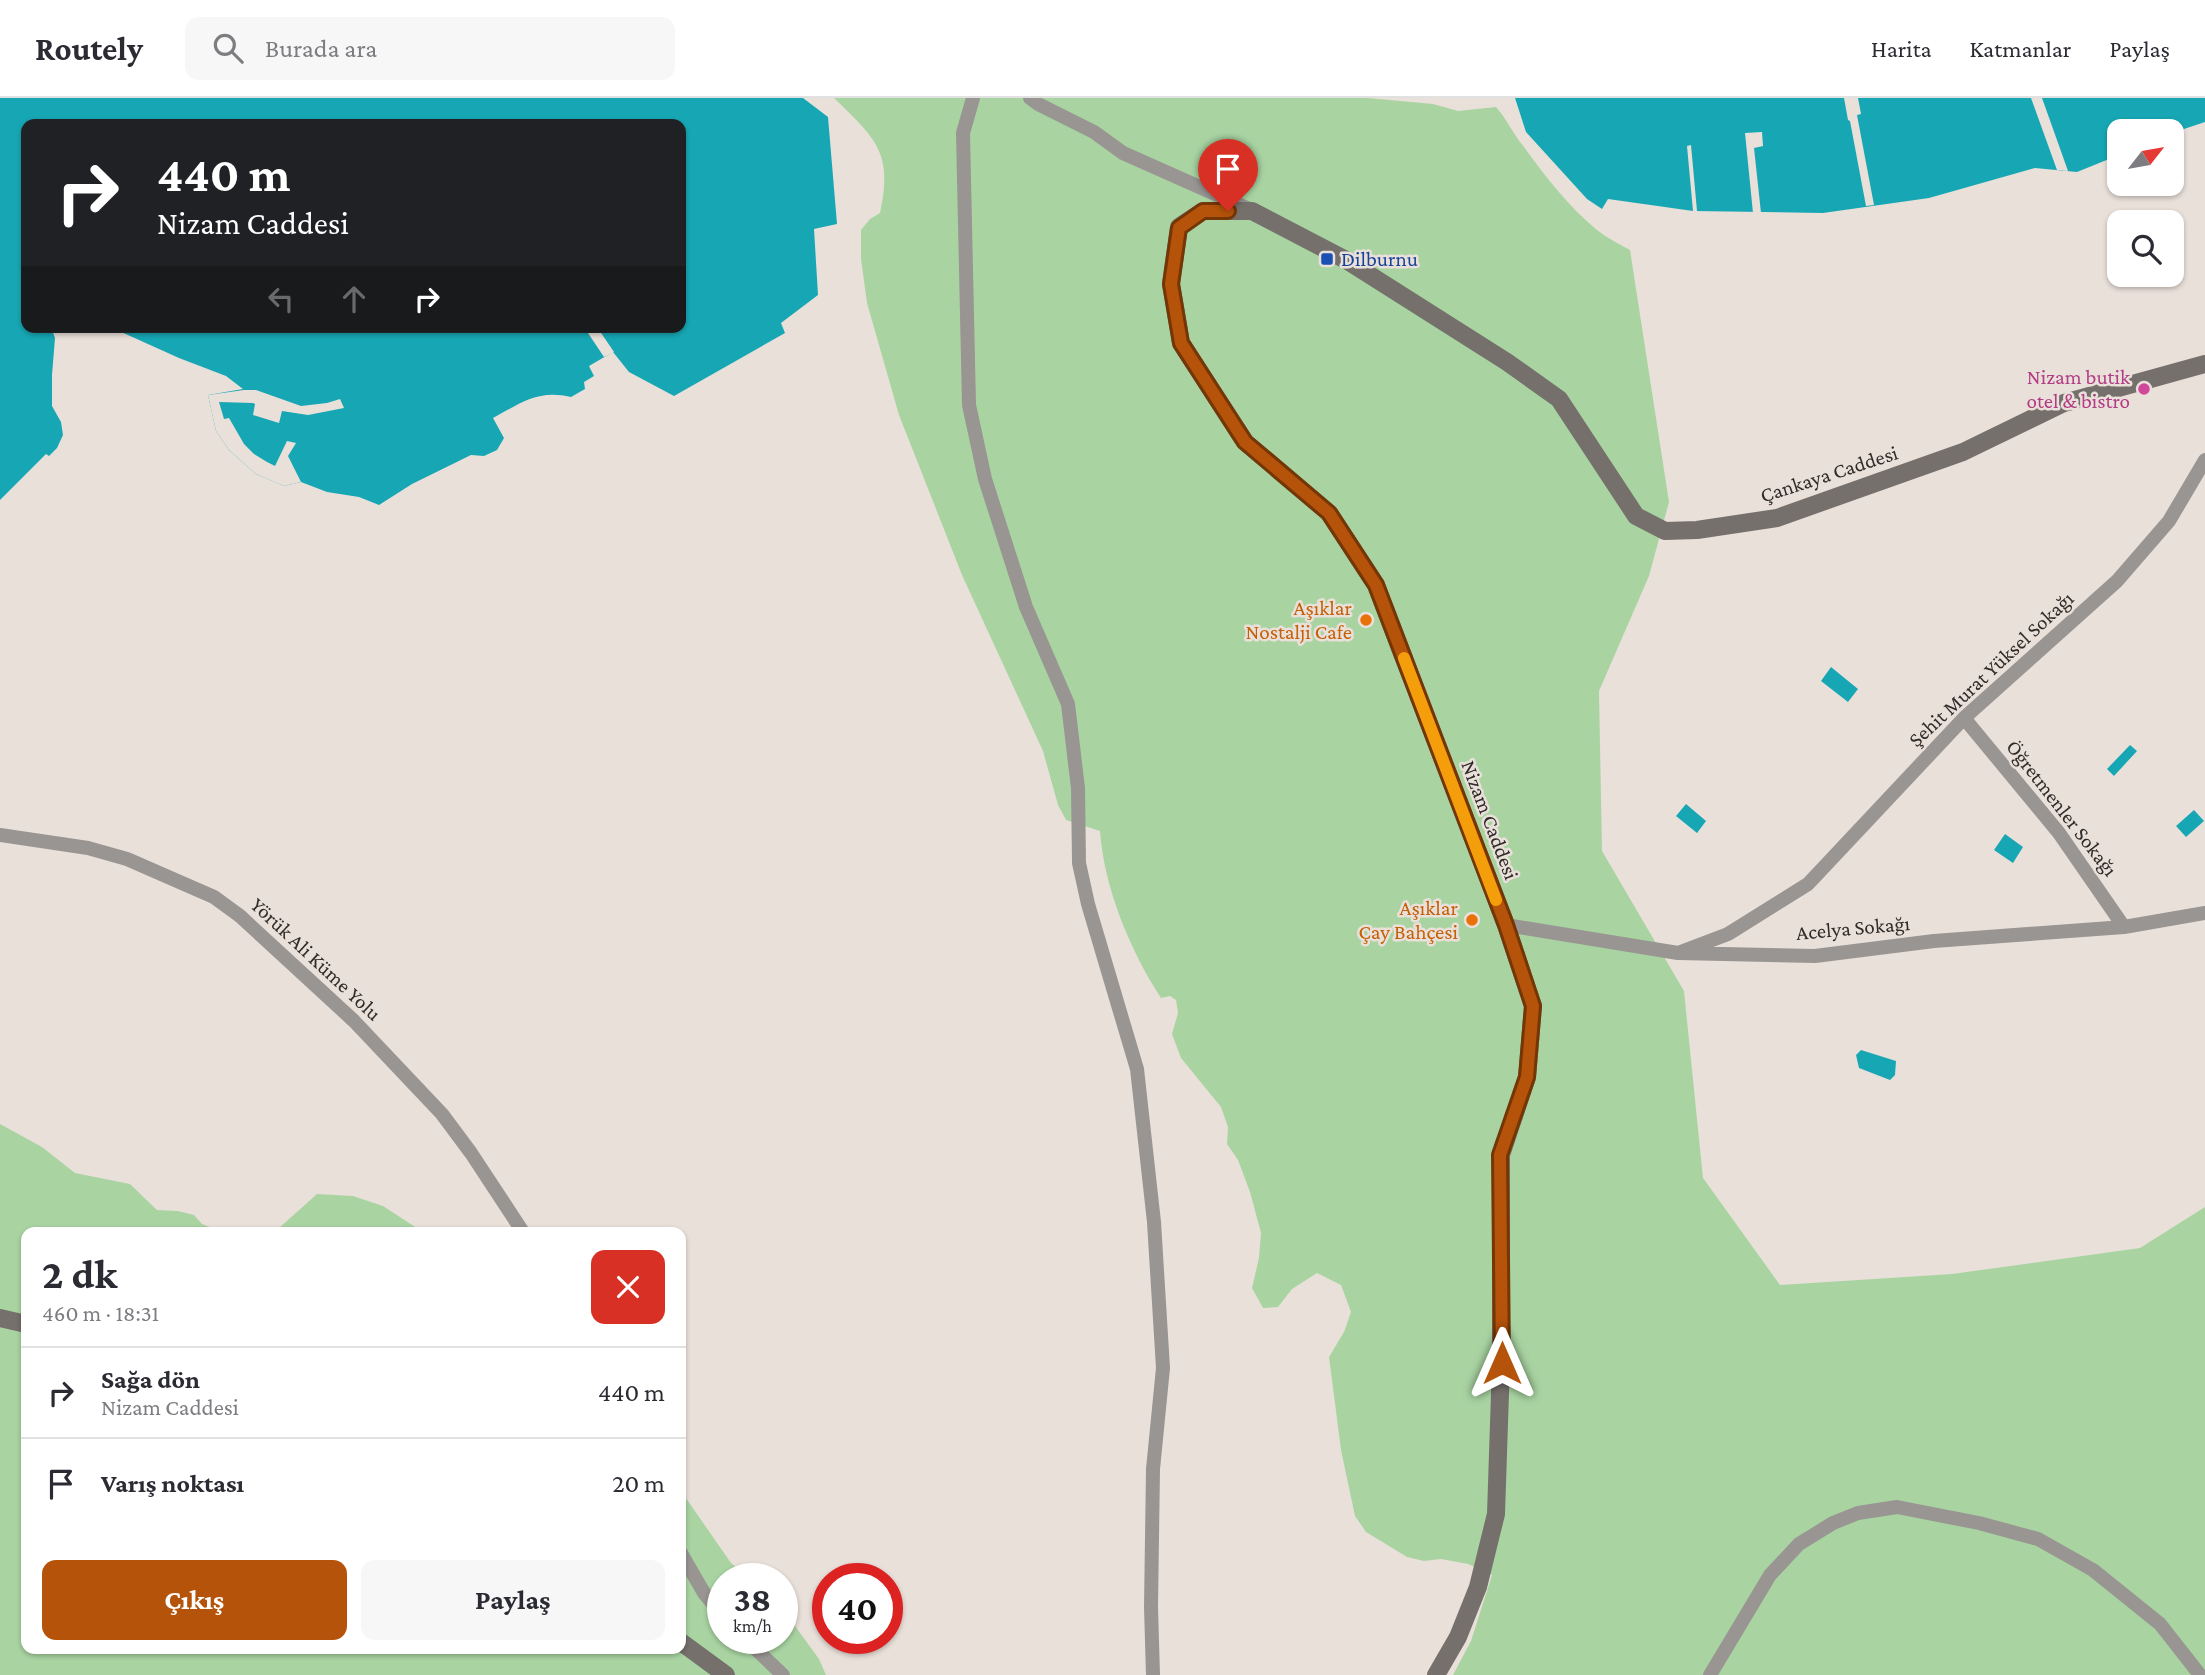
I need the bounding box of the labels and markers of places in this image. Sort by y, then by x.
pin [1198,139,1258,211]
place label: Dilburnu [1341,247,1418,271]
marker: Dilburnu [1319,251,1335,267]
place label: Nizam butik otel & bistro [2027,365,2130,413]
marker: Nizam butik otel & bistro [2136,381,2152,397]
place label: Aşıklar Nostalji Cafe [1246,596,1353,644]
marker: Aşıklar Nostalji Cafe [1358,612,1374,628]
place label: Aşıklar Çay Bahçesi [1358,896,1459,944]
marker: Aşıklar Çay Bahçesi [1464,912,1480,928]

